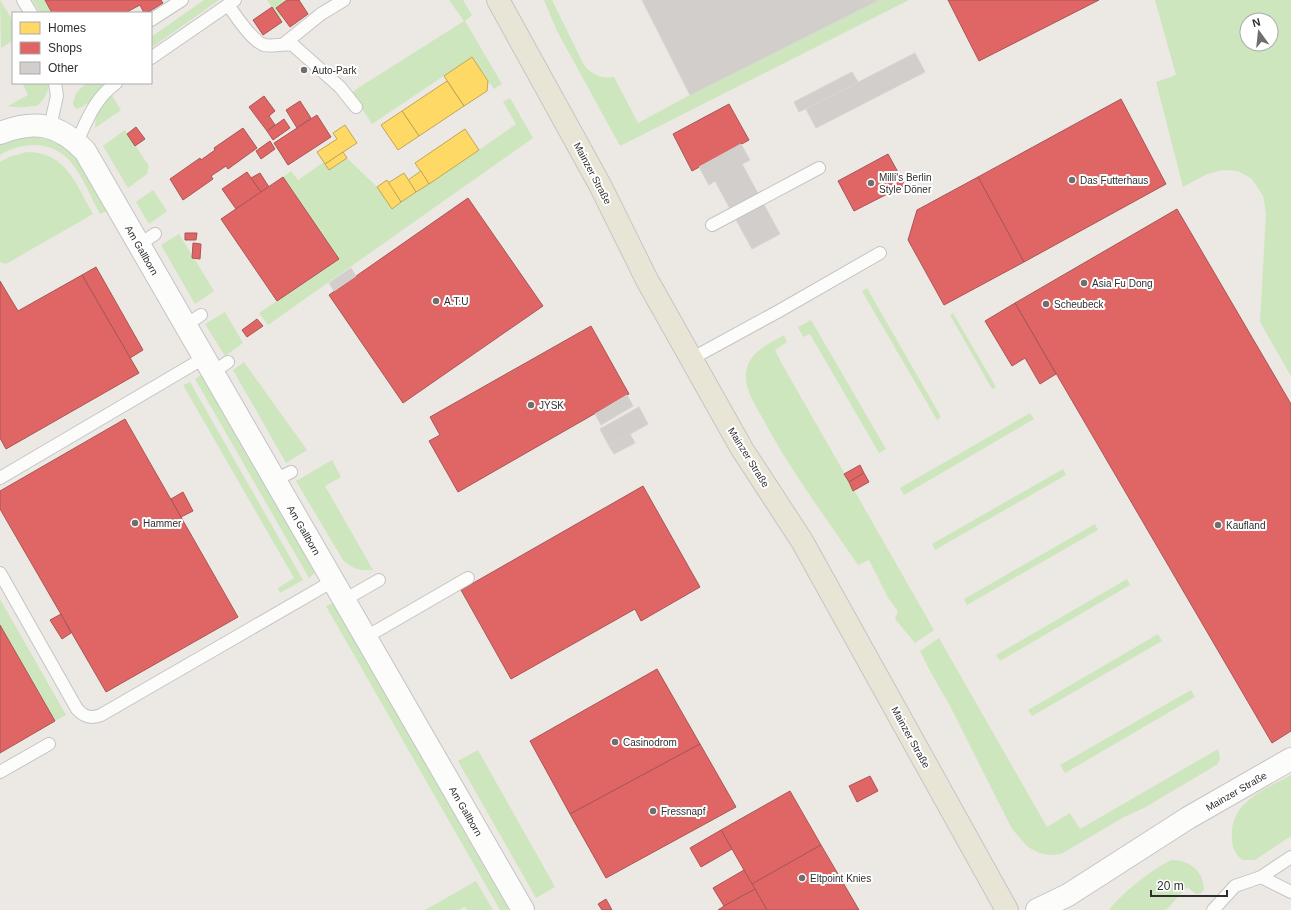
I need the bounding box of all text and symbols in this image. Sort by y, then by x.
legend [12,12,152,84]
north arrow [1239,12,1279,52]
text: N [1251,16,1262,29]
text: Homes [48,21,86,35]
text: Shops [48,41,82,55]
text: Other [48,61,78,75]
marker: Auto-Park [299,65,309,75]
place label: Auto-Park [312,65,357,76]
street label: Mainzer Straße [572,140,614,206]
place label: Milli's Berlin Style Döner [879,172,932,195]
marker: Das Futterhaus [1067,175,1077,185]
place label: Das Futterhaus [1080,175,1148,186]
marker: Milli's Berlin Style Döner [866,178,876,188]
street label: Am Gallborn [123,223,160,277]
marker: Asia Fu Dong [1079,278,1089,288]
place label: Asia Fu Dong [1092,278,1153,289]
marker: A.T.U [431,296,441,306]
place label: A.T.U [444,296,468,307]
marker: Scheubeck [1041,299,1051,309]
place label: Scheubeck [1054,299,1104,310]
marker: JYSK [526,400,536,410]
place label: JYSK [539,400,564,411]
street label: Mainzer Straße [726,425,772,490]
street label: Am Gallborn [285,503,322,557]
marker: Hammer [130,518,140,528]
place label: Hammer [143,518,182,529]
marker: Kaufland [1213,520,1223,530]
place label: Kaufland [1226,520,1265,531]
street label: Mainzer Straße [889,705,932,770]
marker: Casinodrom [610,737,620,747]
place label: Casinodrom [623,737,677,748]
street label: Mainzer Straße [1204,769,1269,813]
street label: Am Gallborn [447,784,484,838]
marker: Fressnapf [648,806,658,816]
place label: Fressnapf [661,806,706,817]
scale bar [1151,872,1227,898]
marker: Eltpoint Knies [797,873,807,883]
place label: Eltpoint Knies [810,873,871,884]
text: 20 m [1157,879,1184,893]

